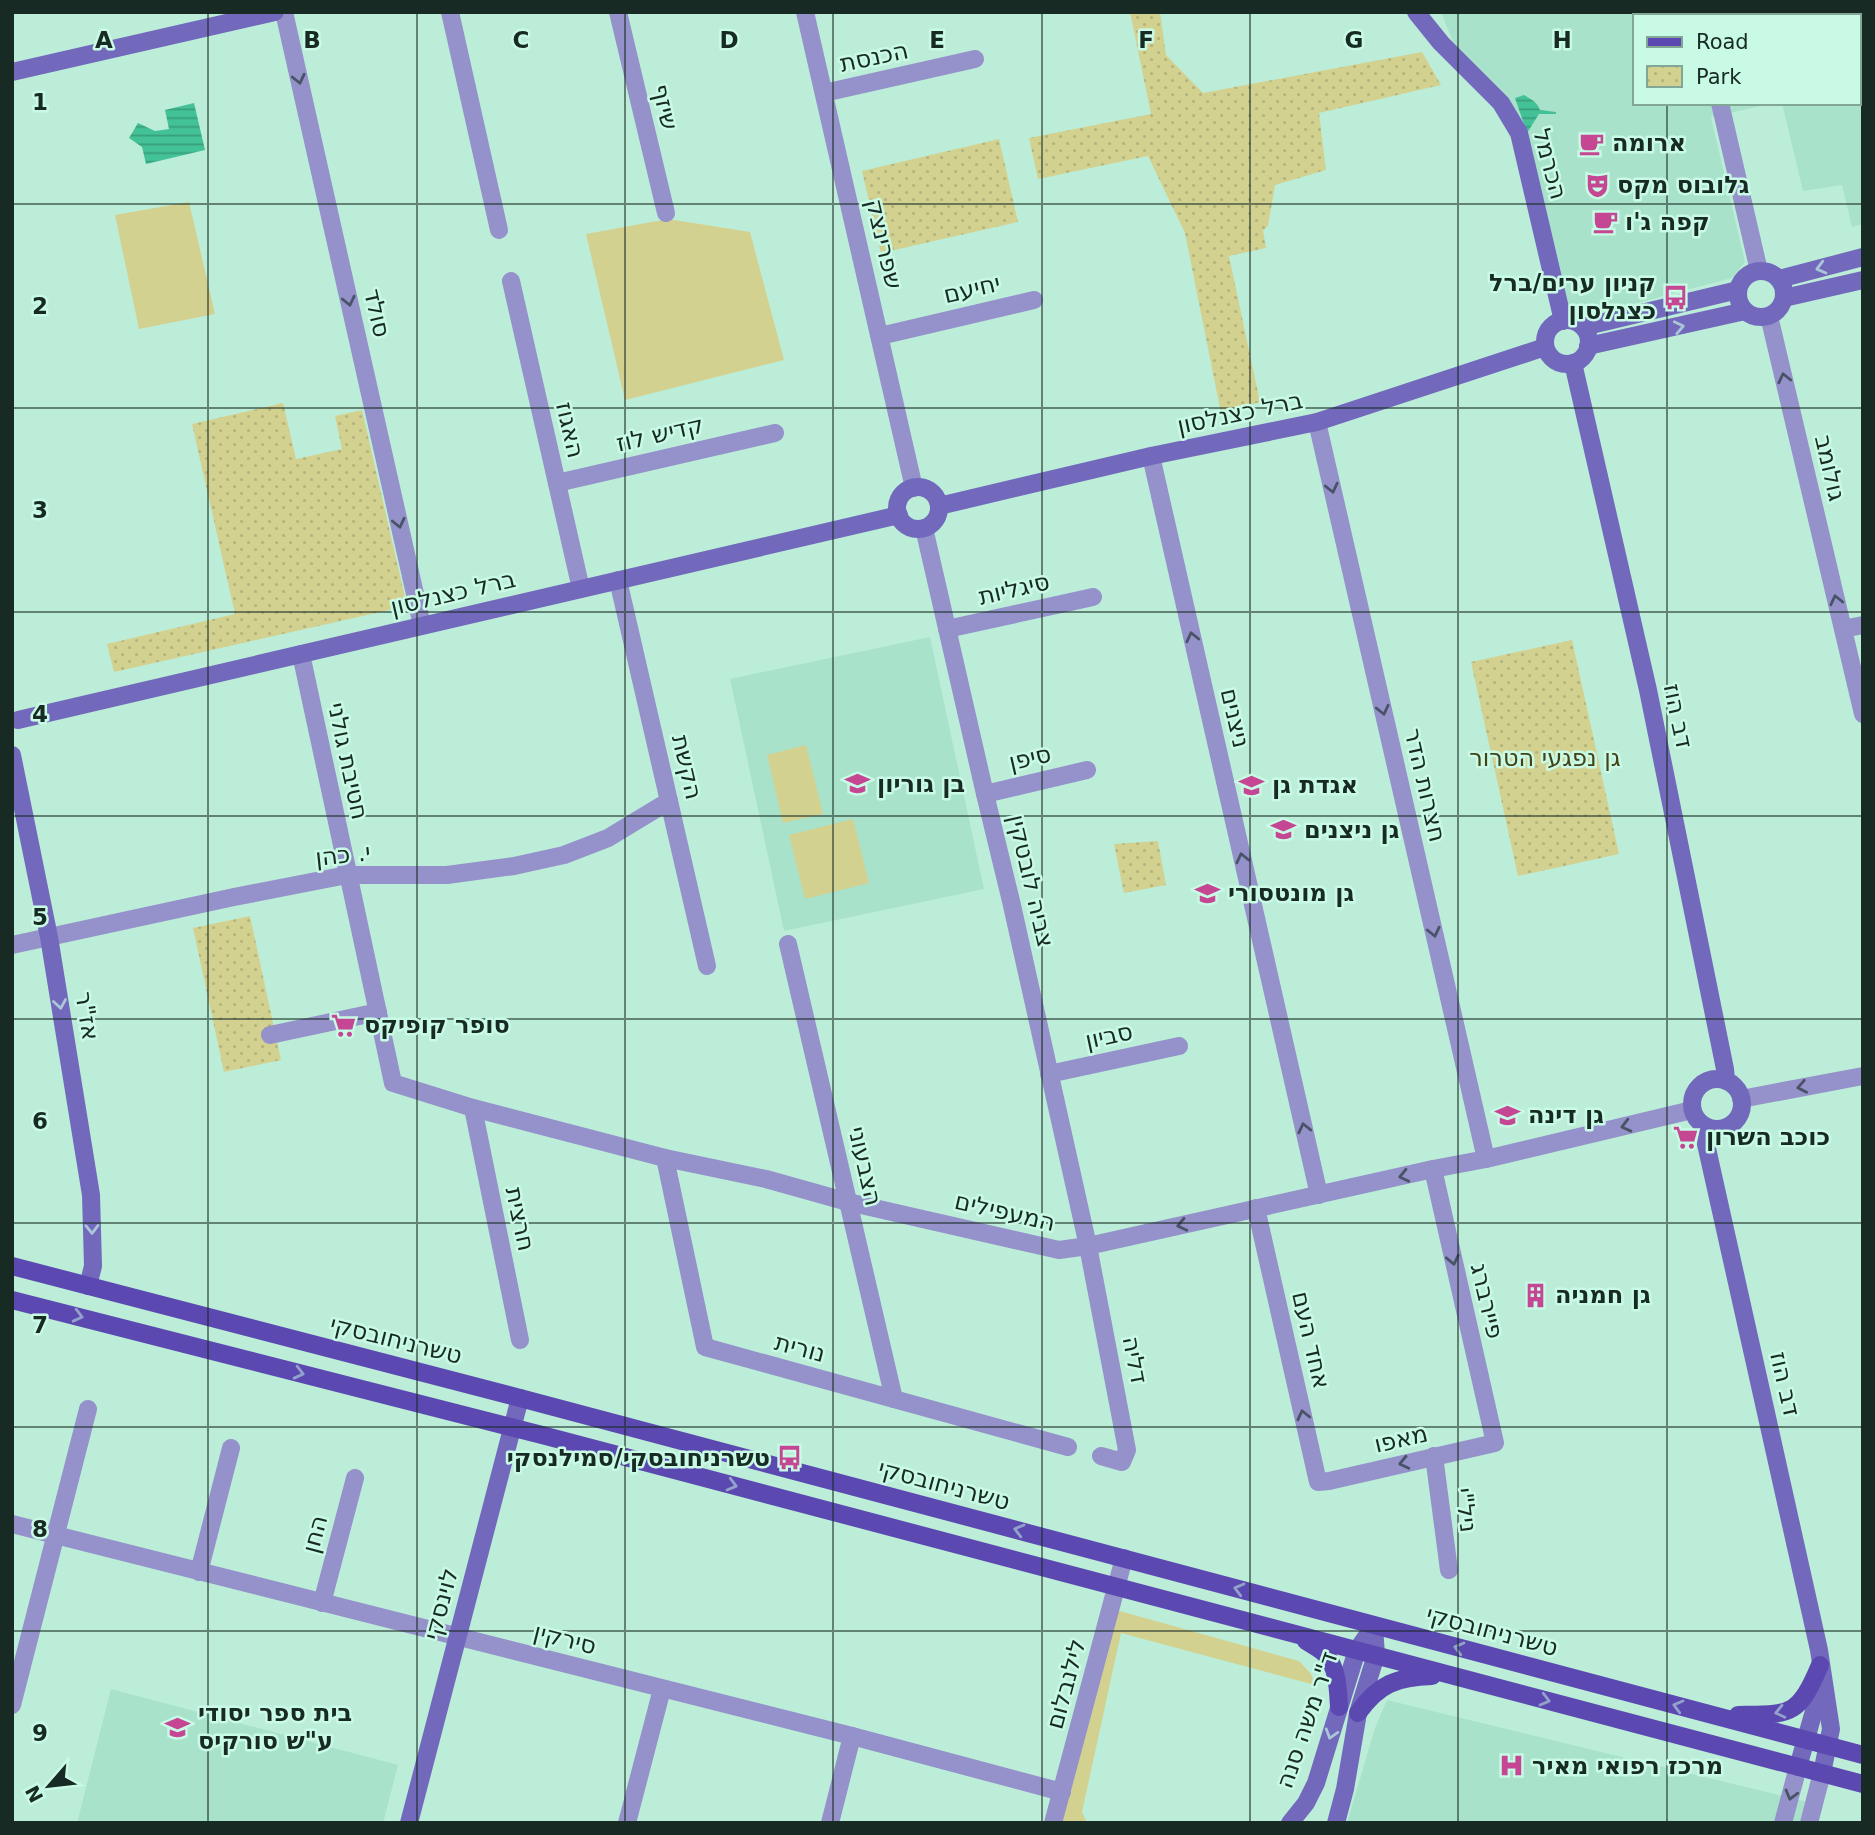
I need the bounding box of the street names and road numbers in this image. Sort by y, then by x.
street label: הכנסת [837,36,911,78]
street label: שיזף [646,81,684,133]
street label: הכרמל [1527,126,1573,202]
street label: שפרינצק [860,196,908,292]
street label: יחיעם [941,269,1003,309]
street label: סולד [358,286,396,340]
street label: ברל כצנלסון [1175,386,1305,440]
street label: האגוז [550,399,590,461]
street label: קדיש לוז [614,410,706,458]
street label: גולומב [1809,432,1851,504]
street label: ברל כצנלסון [388,565,518,621]
street label: סיגליות [976,567,1052,611]
street label: דב הוז [1658,681,1698,751]
street label: ניצנים [1215,686,1255,750]
street label: חטיבת גולני [322,700,374,822]
street label: חצרות הדר [1398,725,1452,845]
street label: הקשת [666,732,708,802]
street label: סיפן [1006,740,1054,776]
street label: צביה לובטקין [1002,812,1060,950]
street label: י. כהן [314,838,372,872]
street label: אז"ר [69,990,105,1042]
street label: סביון [1083,1017,1135,1055]
street label: הצבעוני [842,1124,888,1208]
street label: חרצית [500,1184,540,1254]
street label: המעפילים [952,1187,1058,1237]
street label: פיירברג [1465,1261,1509,1341]
street label: אחד העם [1286,1289,1336,1391]
street label: טשרניחובסקי [327,1310,465,1370]
street label: נורית [772,1328,828,1368]
street label: דליה [1117,1334,1153,1386]
street label: דב הוז [1764,1349,1806,1419]
street label: מאפו [1372,1419,1430,1459]
street label: טשרניחובסקי [875,1454,1013,1516]
street label: ניל"י [1449,1486,1483,1534]
street label: החן [297,1512,333,1556]
street label: לוינסקי [418,1565,464,1643]
street label: טשרניחובסקי [1423,1600,1561,1662]
street label: סירקין [531,1618,599,1660]
street label: לילנבלום [1041,1636,1091,1732]
street label: ד"ר משה סנה [1271,1648,1343,1792]

